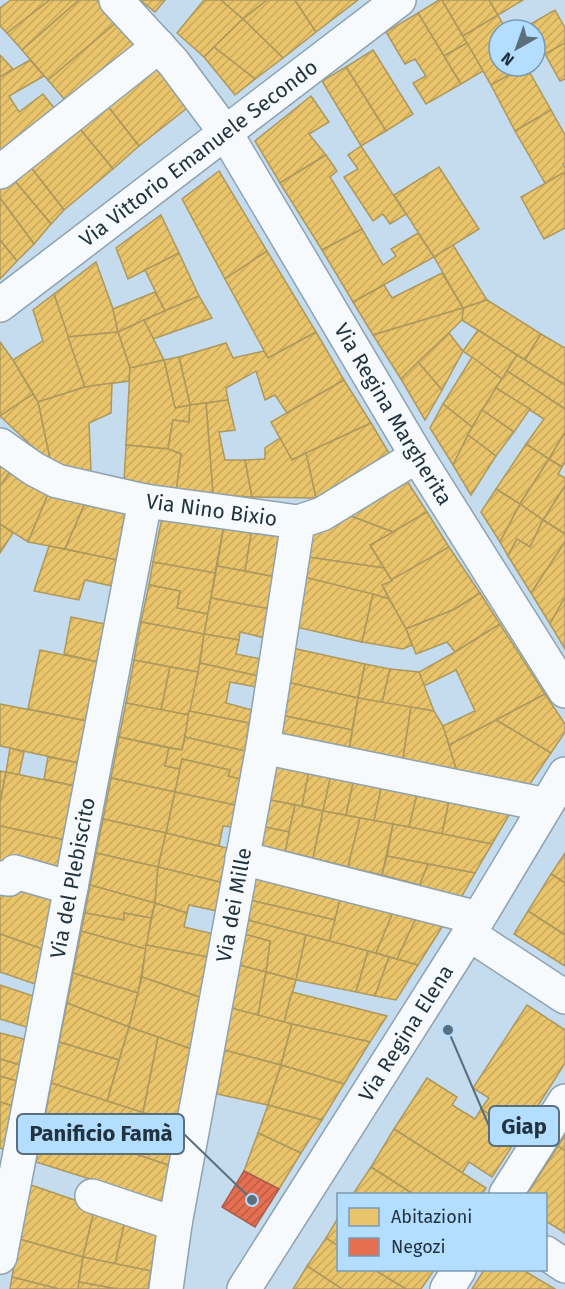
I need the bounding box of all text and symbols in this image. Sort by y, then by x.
north arrow [487,18,547,78]
text: N [498,48,518,70]
street label: Via Vittorio Emanuele Secondo [74,54,323,252]
street label: Via Regina Margherita [328,319,458,510]
street label: Via Nino Bixio [144,488,279,532]
street label: Via del Plebiscito [45,795,101,961]
street label: Via dei Mille [211,846,257,964]
street label: Via Regina Elena [353,960,459,1106]
callout: Giap [489,1106,559,1146]
text: Giap [501,1113,547,1140]
callout: Panificio Famà [17,1114,184,1154]
text: Panificio Famà [29,1120,173,1147]
legend [337,1193,547,1271]
text: Abitazioni [391,1206,472,1228]
text: Negozi [391,1236,446,1258]

